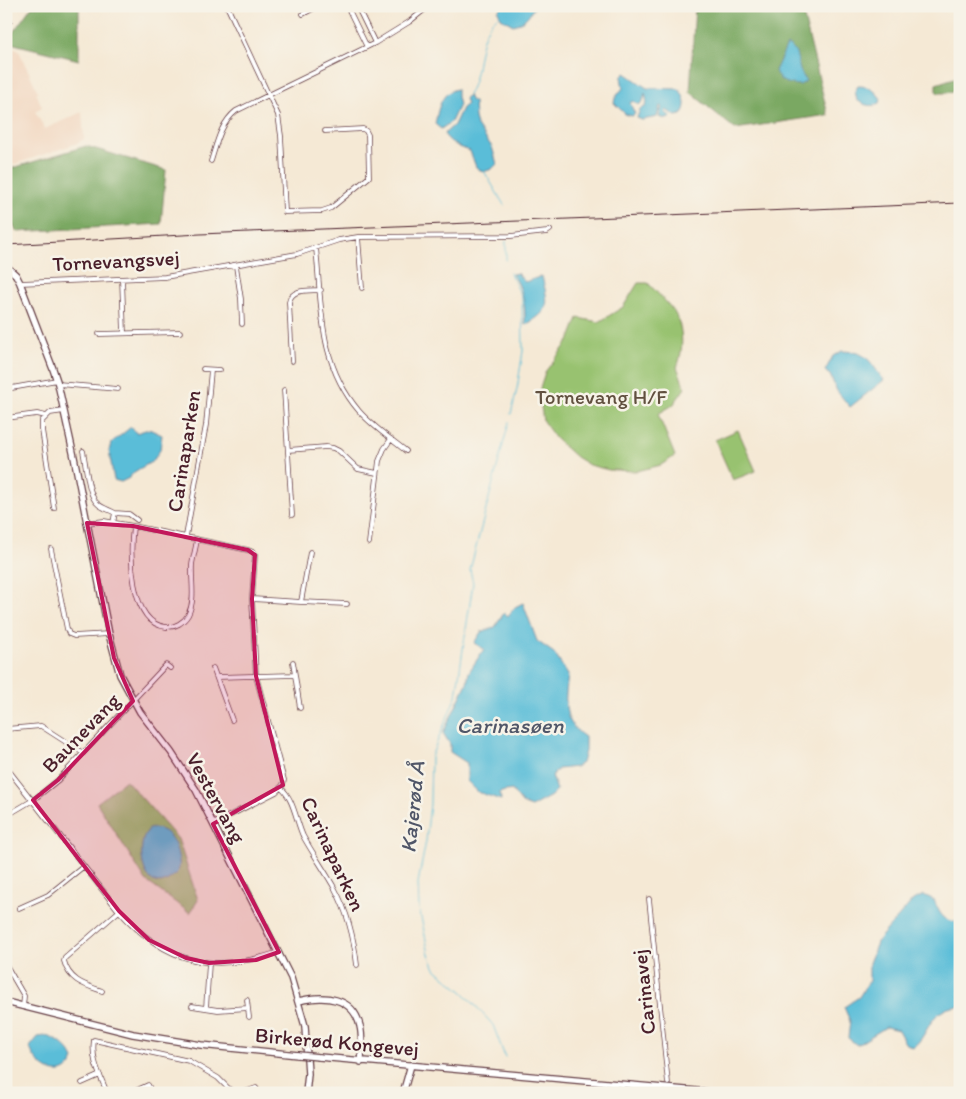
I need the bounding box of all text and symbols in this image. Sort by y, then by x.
street label: Tornevangsvej [52,245,180,276]
park label: Tornevang H/F [535,384,667,409]
street label: Carinaparken [162,388,206,514]
street label: Baunevang [36,687,125,778]
water label: Carinasøen [456,712,564,739]
street label: Vestervang [181,748,252,848]
water label: Kajerød Å [394,759,431,854]
street label: Carinaparken [296,793,371,915]
street label: Carinavej [627,948,660,1036]
street label: Birkerød Kongevej [254,1022,420,1061]

